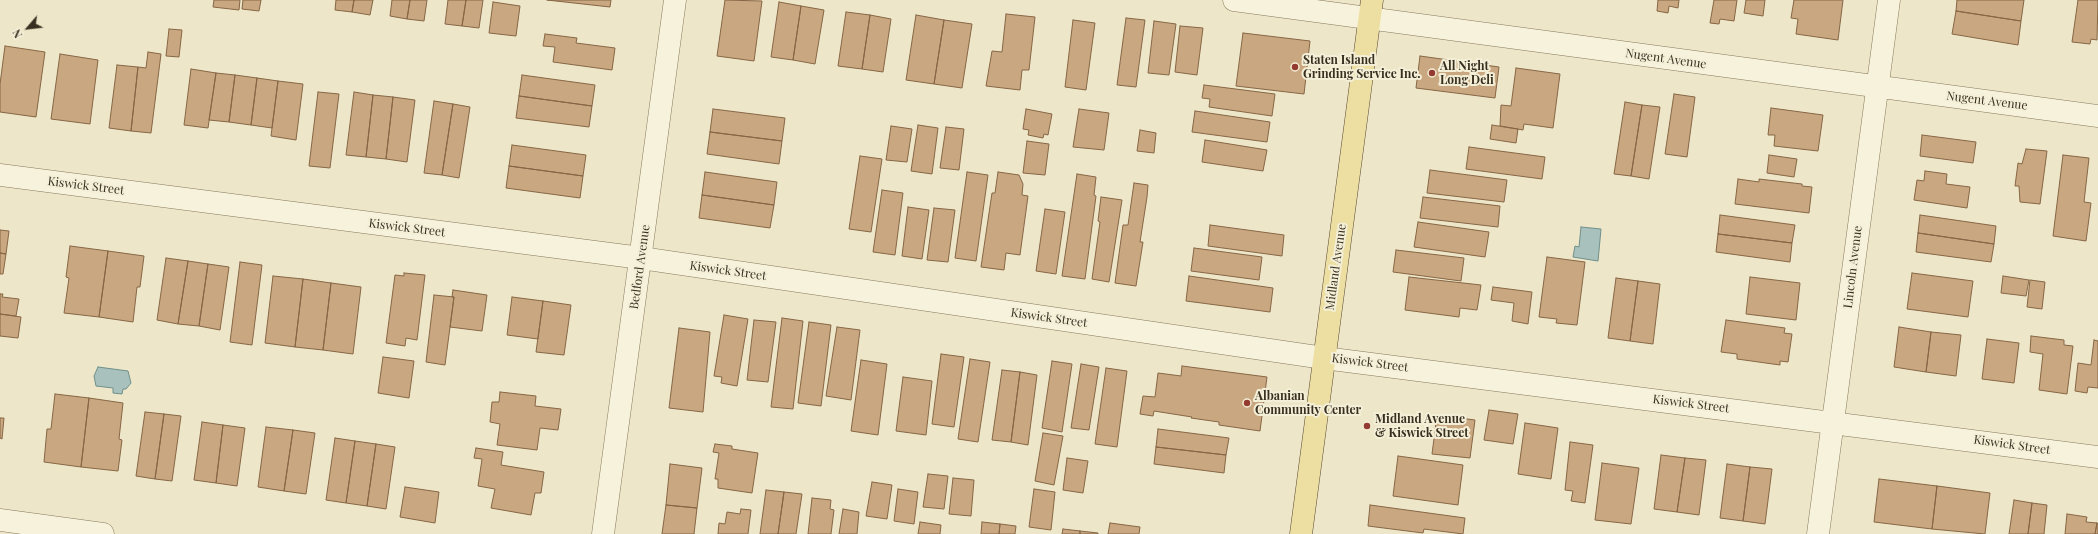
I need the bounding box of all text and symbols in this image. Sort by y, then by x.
north arrow [8,8,48,48]
text: N [8,27,25,41]
street label: Nugent Avenue [1625,46,1707,72]
place label: Staten Island Grinding Service Inc. [1303,53,1421,81]
place label: All Night Long Deli [1440,59,1494,87]
marker: Staten Island Grinding Service Inc. [1290,62,1300,72]
marker: All Night Long Deli [1427,68,1437,78]
street label: Nugent Avenue [1946,89,2028,113]
street label: Kiswick Street [47,174,125,198]
street label: Kiswick Street [368,216,446,240]
street label: Midland Avenue [1323,223,1349,311]
street label: Bedford Avenue [627,224,653,310]
street label: Lincoln Avenue [1841,225,1865,309]
street label: Kiswick Street [689,259,767,283]
street label: Kiswick Street [1010,306,1088,330]
street label: Kiswick Street [1331,351,1409,375]
place label: Albanian Community Center [1255,389,1361,417]
street label: Kiswick Street [1652,392,1730,416]
marker: Albanian Community Center [1242,398,1252,408]
place label: Midland Avenue & Kiswick Street [1375,412,1468,440]
marker: Midland Avenue & Kiswick Street [1362,421,1372,431]
street label: Kiswick Street [1973,433,2051,457]

